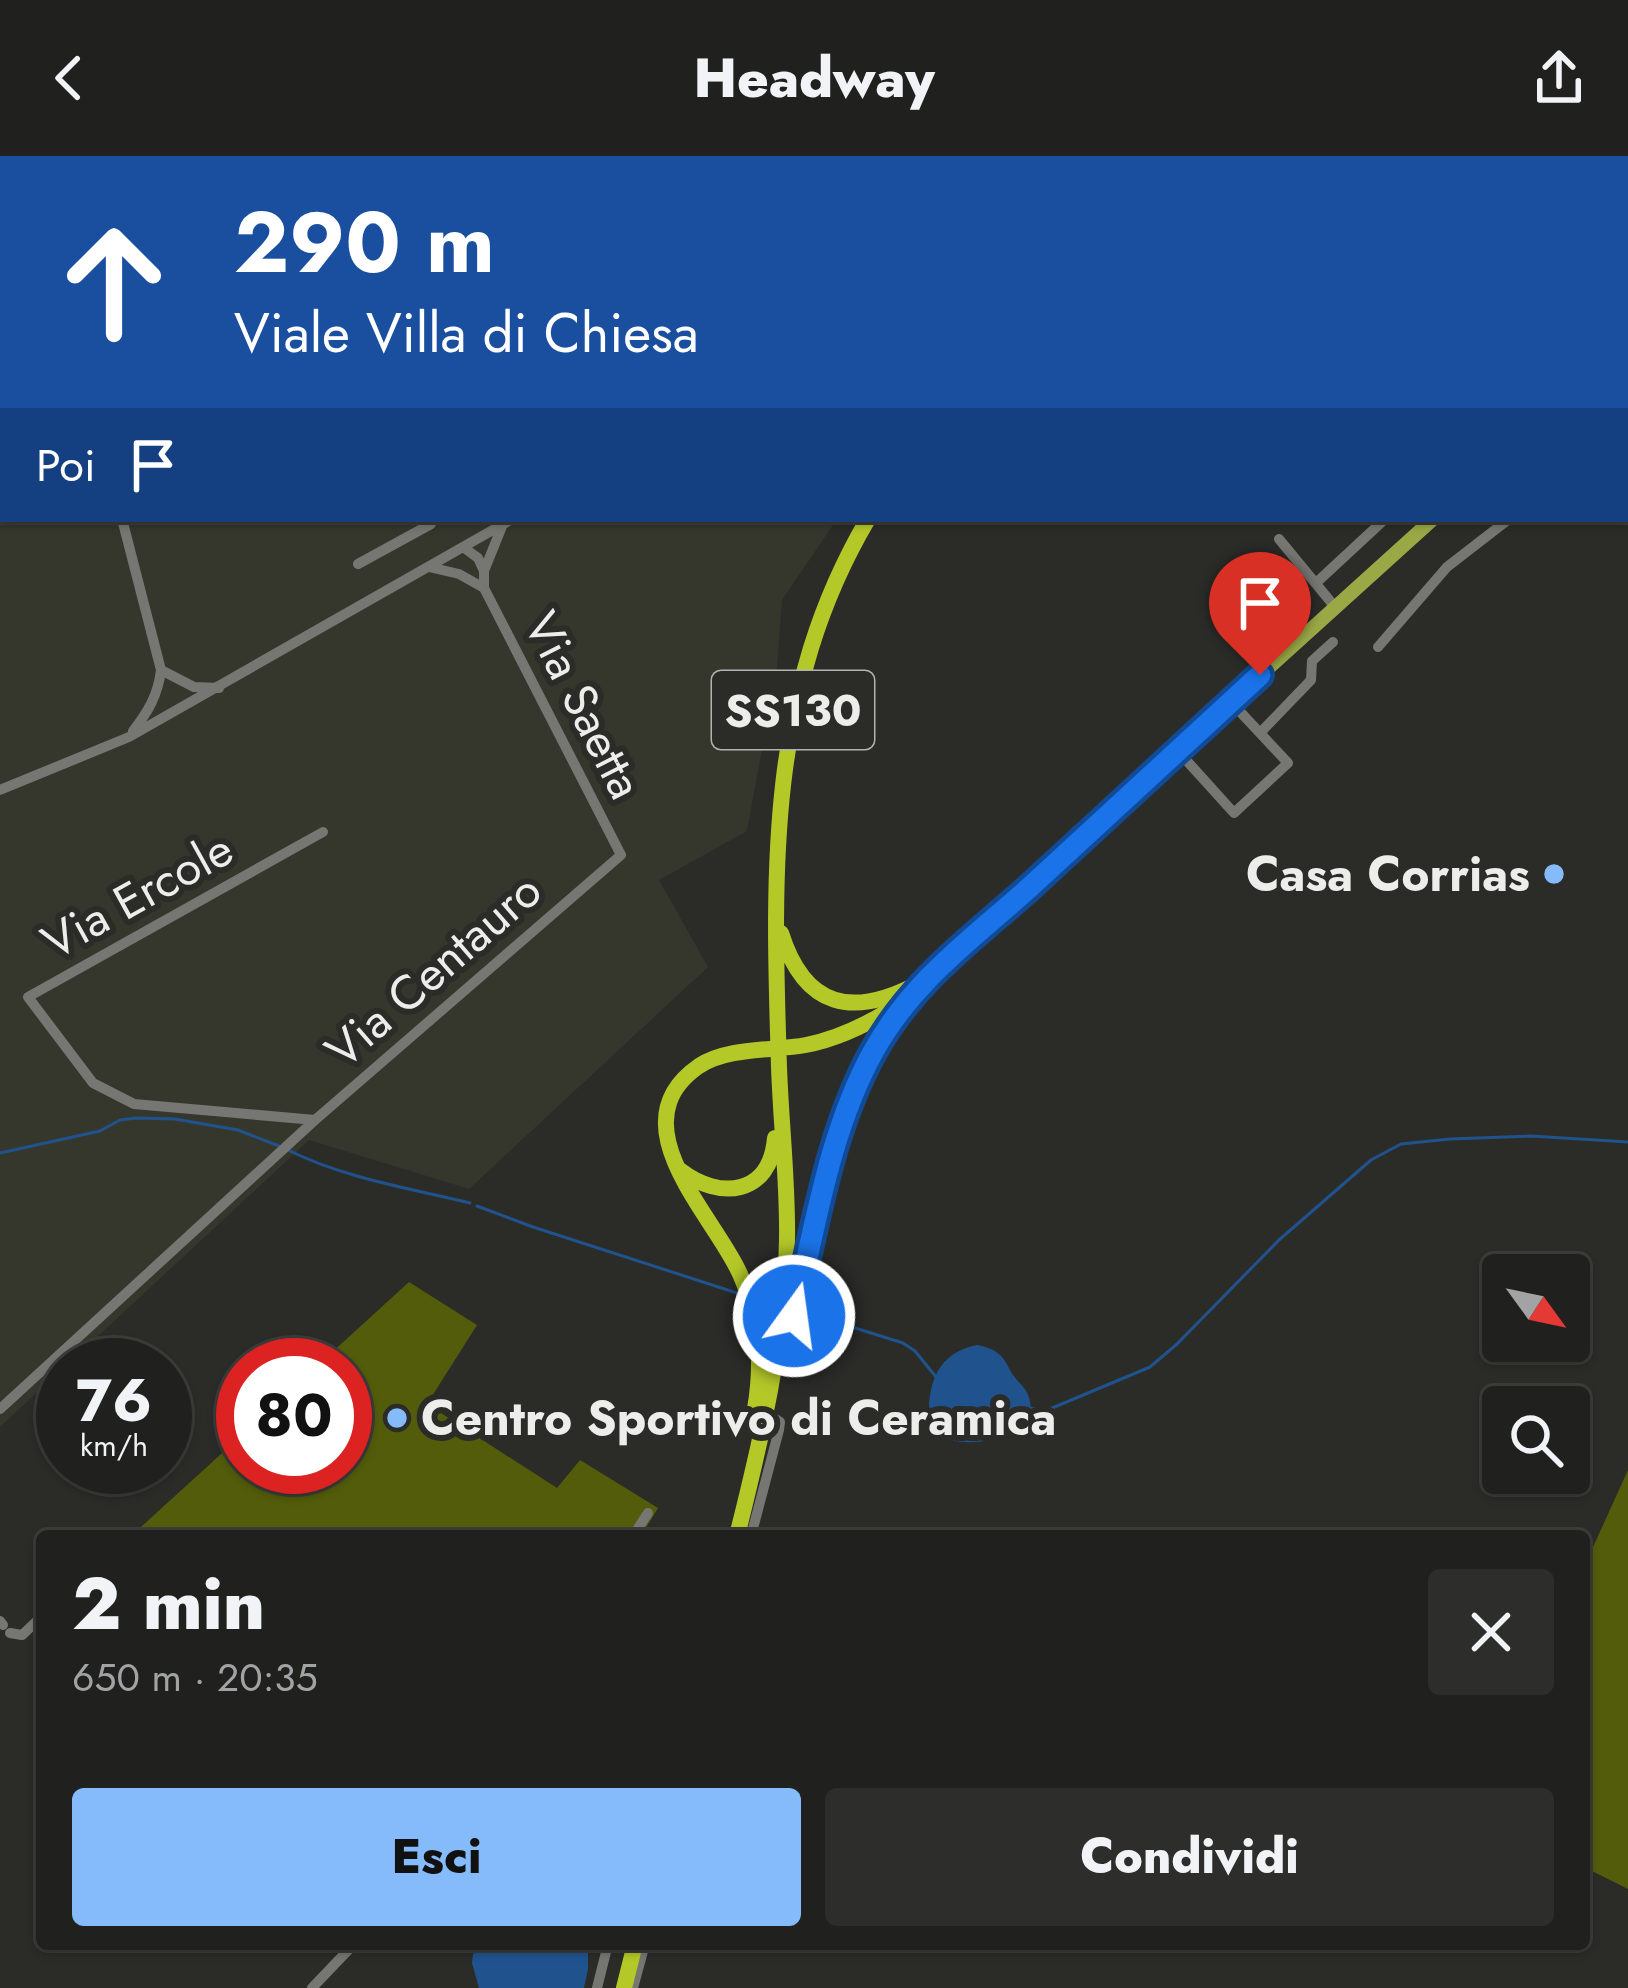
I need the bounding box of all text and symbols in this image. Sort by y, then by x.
text: Headway [693,39,935,117]
icon: back [36,45,102,111]
icon: share [1526,45,1592,111]
text: 290 m [234,182,495,304]
icon: ahead [36,204,192,360]
text: Viale Villa di Chiesa [234,294,699,372]
icon: arrive [120,432,186,498]
text: Poi [36,433,96,498]
pin [1209,552,1311,675]
icon: arrive [1227,570,1293,636]
street label: Via Saetta [507,600,660,811]
road number: SS130 [712,671,874,749]
street label: Via Ercole [29,815,245,976]
place label: Casa Corrias [1246,840,1530,909]
street label: Via Centauro [310,857,556,1084]
marker: Casa Corrias [1541,861,1567,887]
position arrow [731,1253,857,1379]
north arrow [1482,1254,1590,1362]
map controls [1482,1254,1590,1494]
speed limit sign: 80 [216,1338,372,1494]
text: 76 [76,1357,152,1444]
place label: Centro Sportivo di Ceramica [421,1384,1056,1453]
button: search [1482,1386,1590,1494]
marker: Centro Sportivo di Ceramica [384,1405,410,1431]
text: km/h [80,1424,148,1467]
text: 2 min [72,1552,265,1656]
button: close [1428,1569,1554,1695]
text: 650 m · 20:35 [72,1649,318,1706]
button: Esci [72,1788,801,1926]
button: Condividi [825,1788,1554,1926]

